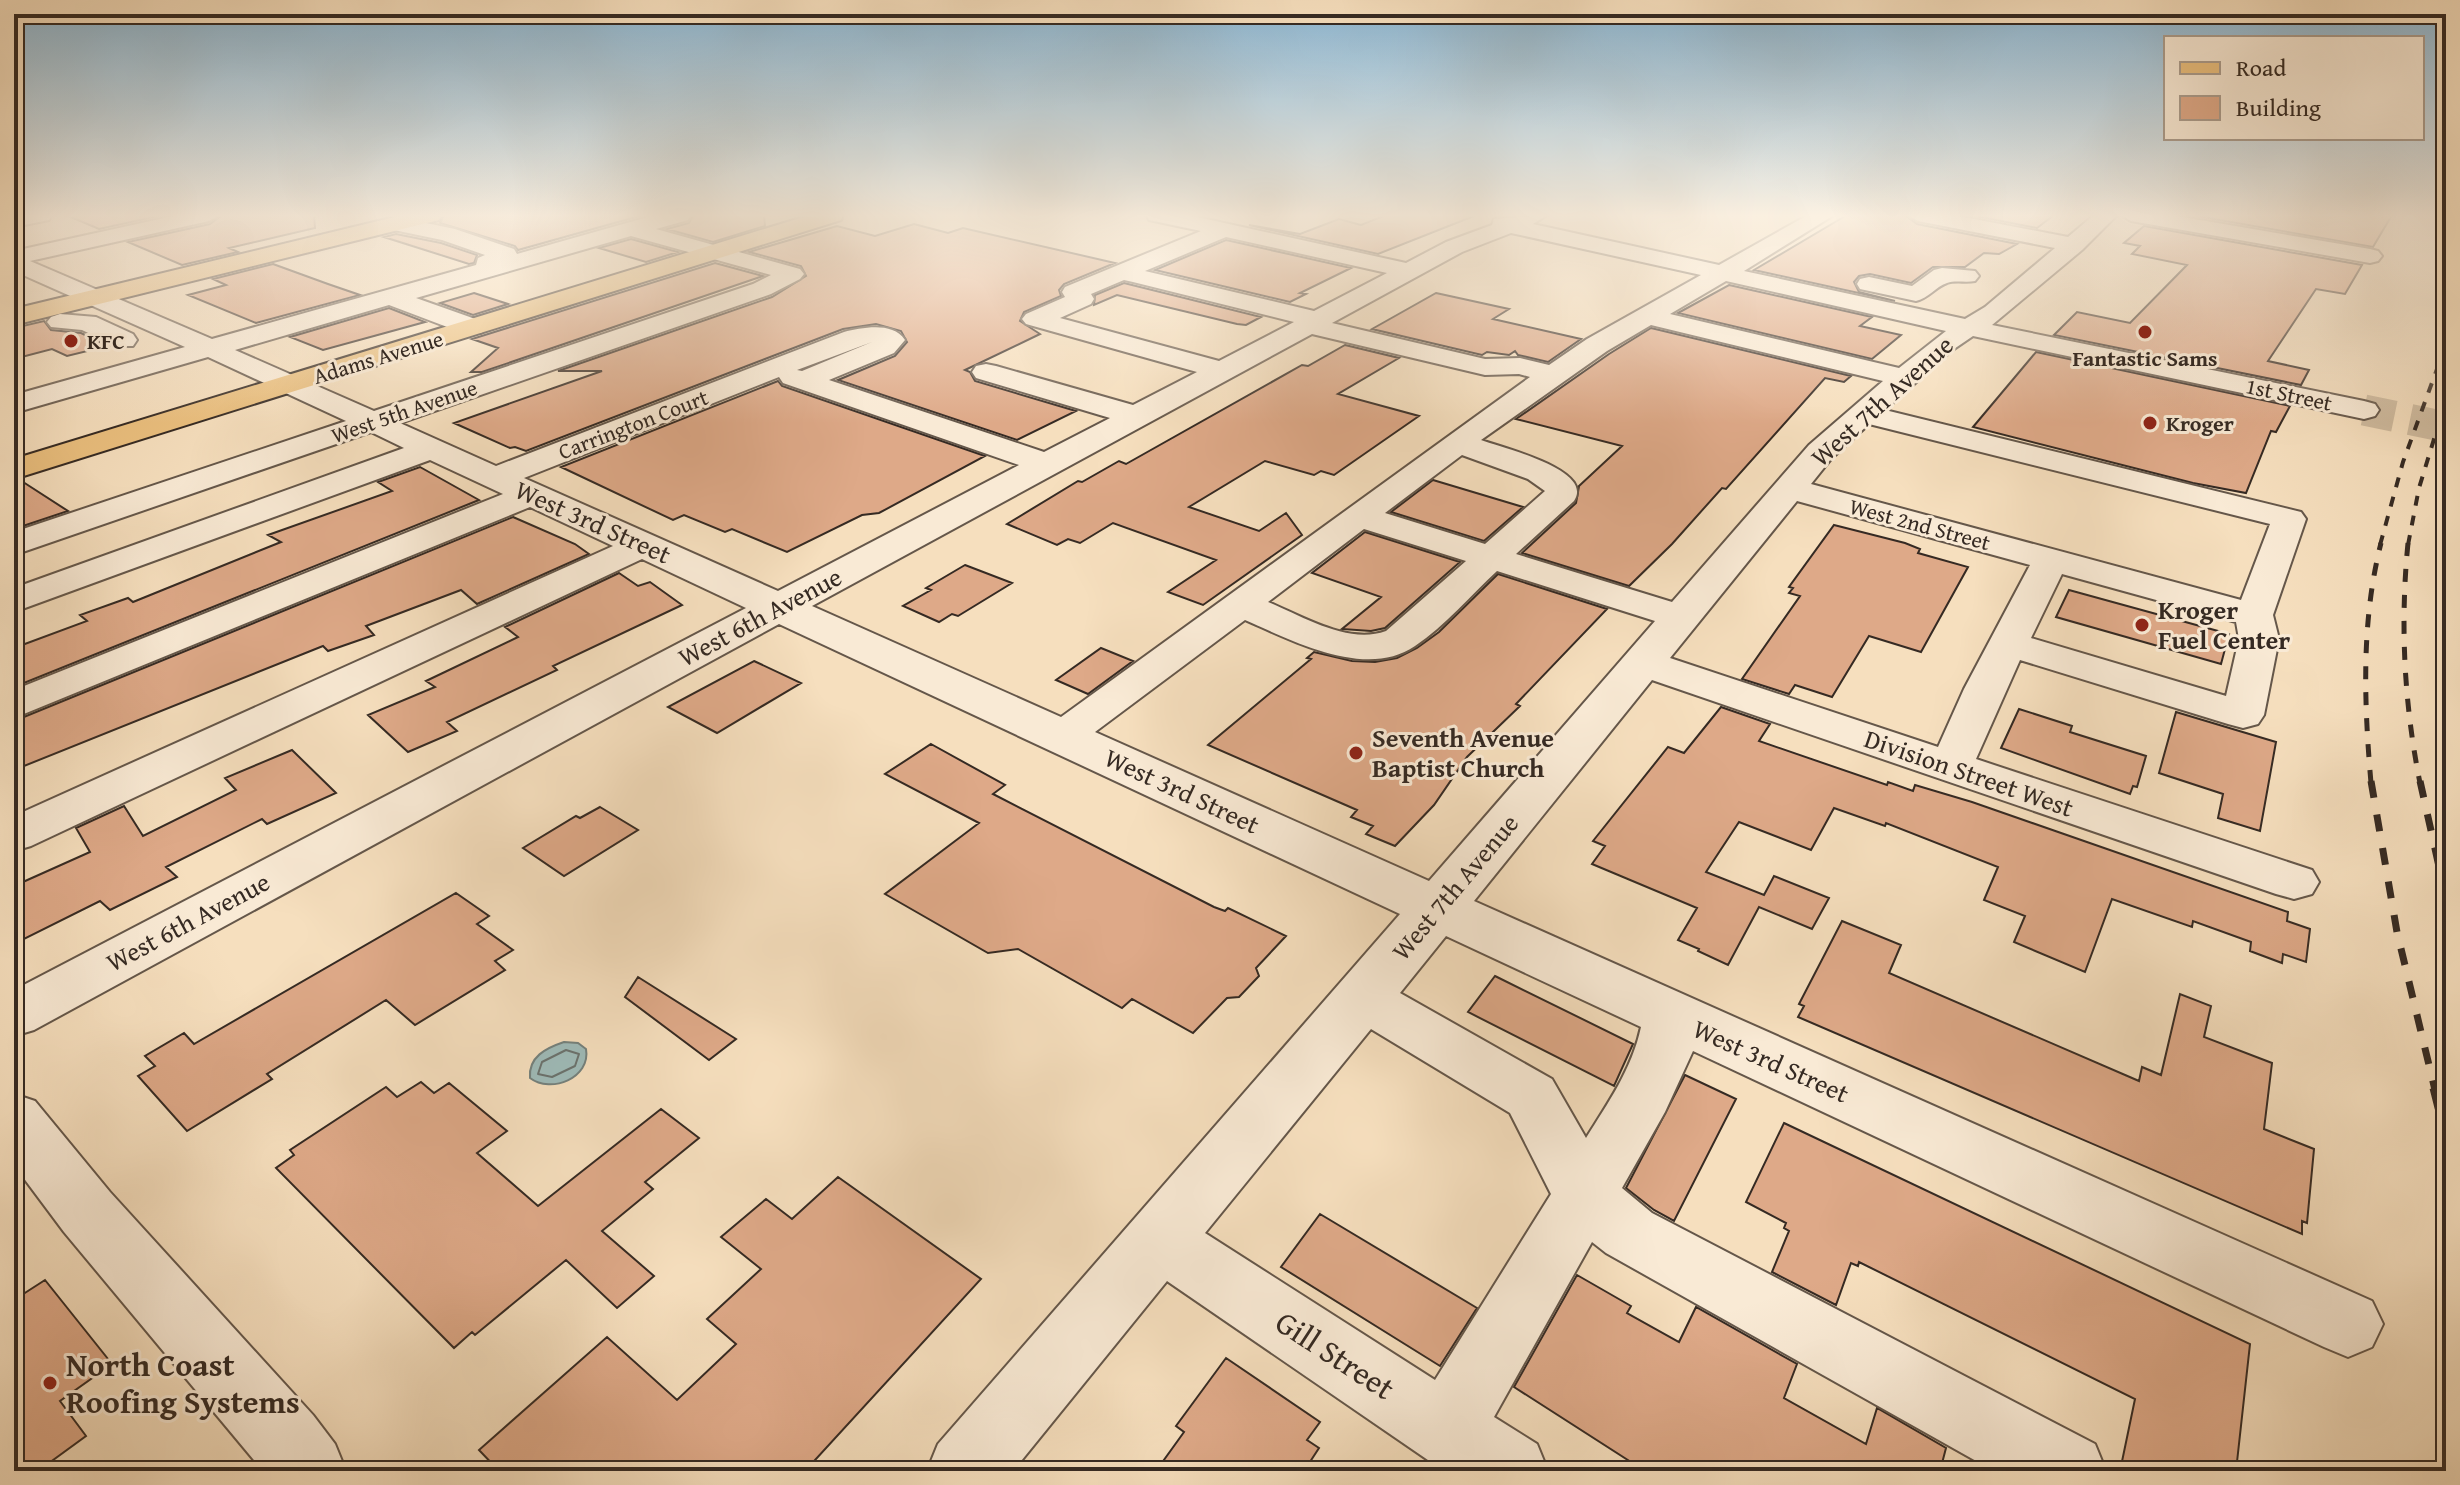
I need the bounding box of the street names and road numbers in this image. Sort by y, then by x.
street label: Adams Avenue [309,322,447,392]
street label: West 7th Avenue [1802,326,1962,475]
street label: 1st Street [2243,369,2335,419]
street label: West 5th Avenue [327,371,481,451]
street label: Carrington Court [553,381,713,467]
street label: West 3rd Street [509,470,677,573]
street label: West 2nd Street [1846,490,1994,558]
street label: West 6th Avenue [671,557,849,676]
street label: Division Street West [1859,718,2079,827]
street label: West 3rd Street [1098,738,1266,843]
street label: West 7th Avenue [1382,805,1528,968]
street label: West 6th Avenue [99,862,277,981]
street label: West 3rd Street [1687,1009,1855,1112]
street label: Gill Street [1266,1298,1404,1411]

